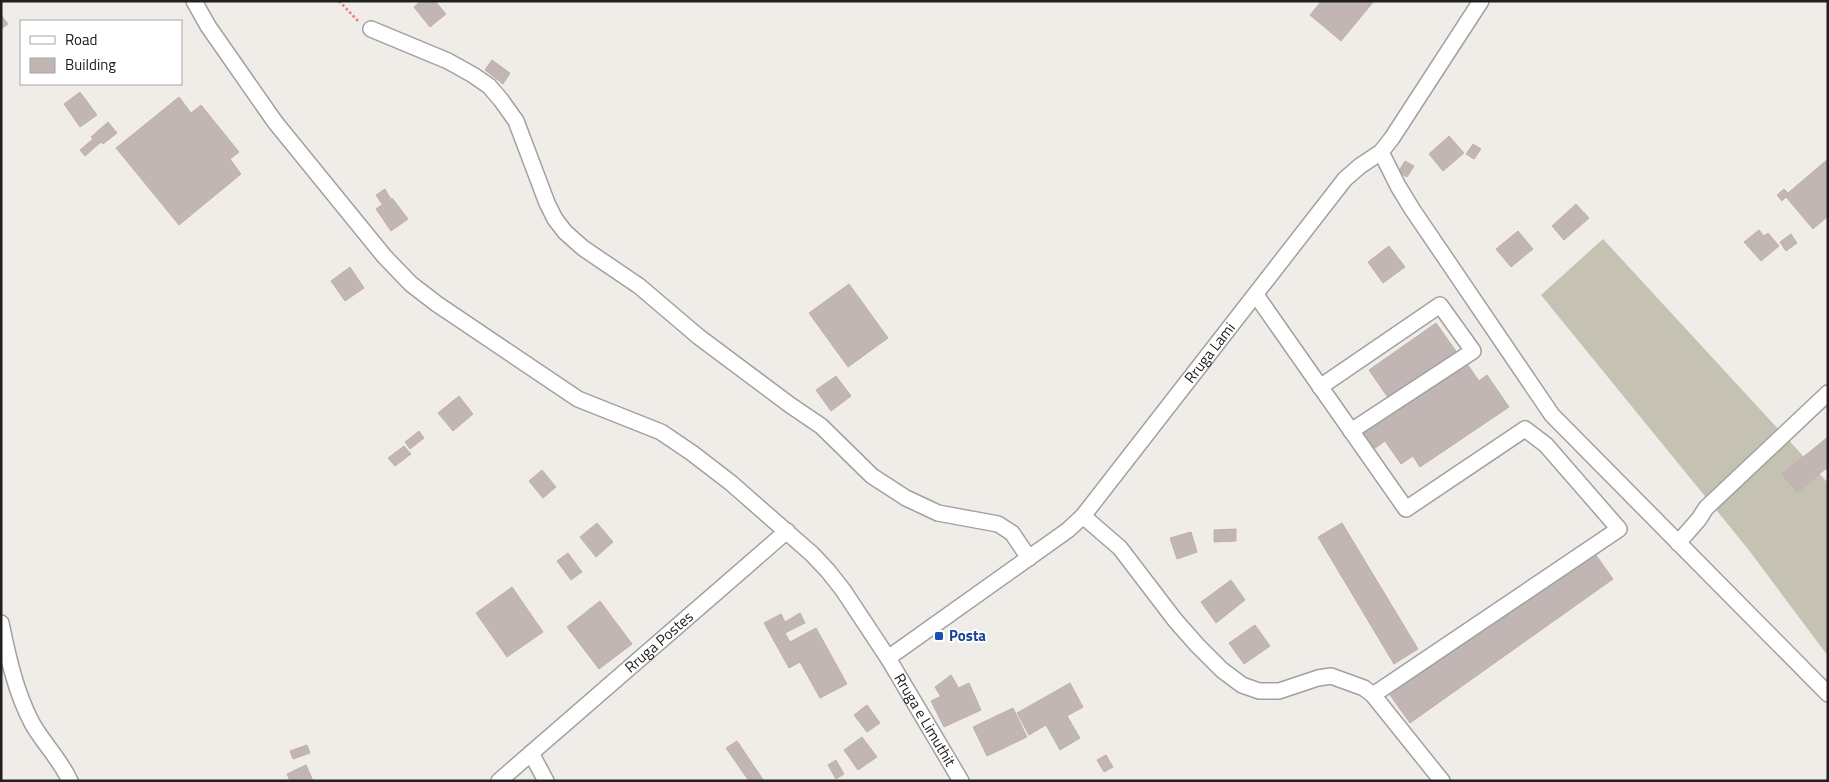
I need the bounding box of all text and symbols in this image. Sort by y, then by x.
legend [20,20,182,85]
text: Road [65,28,97,51]
text: Building [65,53,116,76]
street label: Rruga Lami [1178,317,1240,388]
street label: Rruga Postes [619,605,698,678]
place label: Posta [949,624,986,647]
marker: Posta [933,630,945,642]
street label: Rruga e Limuthit [889,669,962,771]

